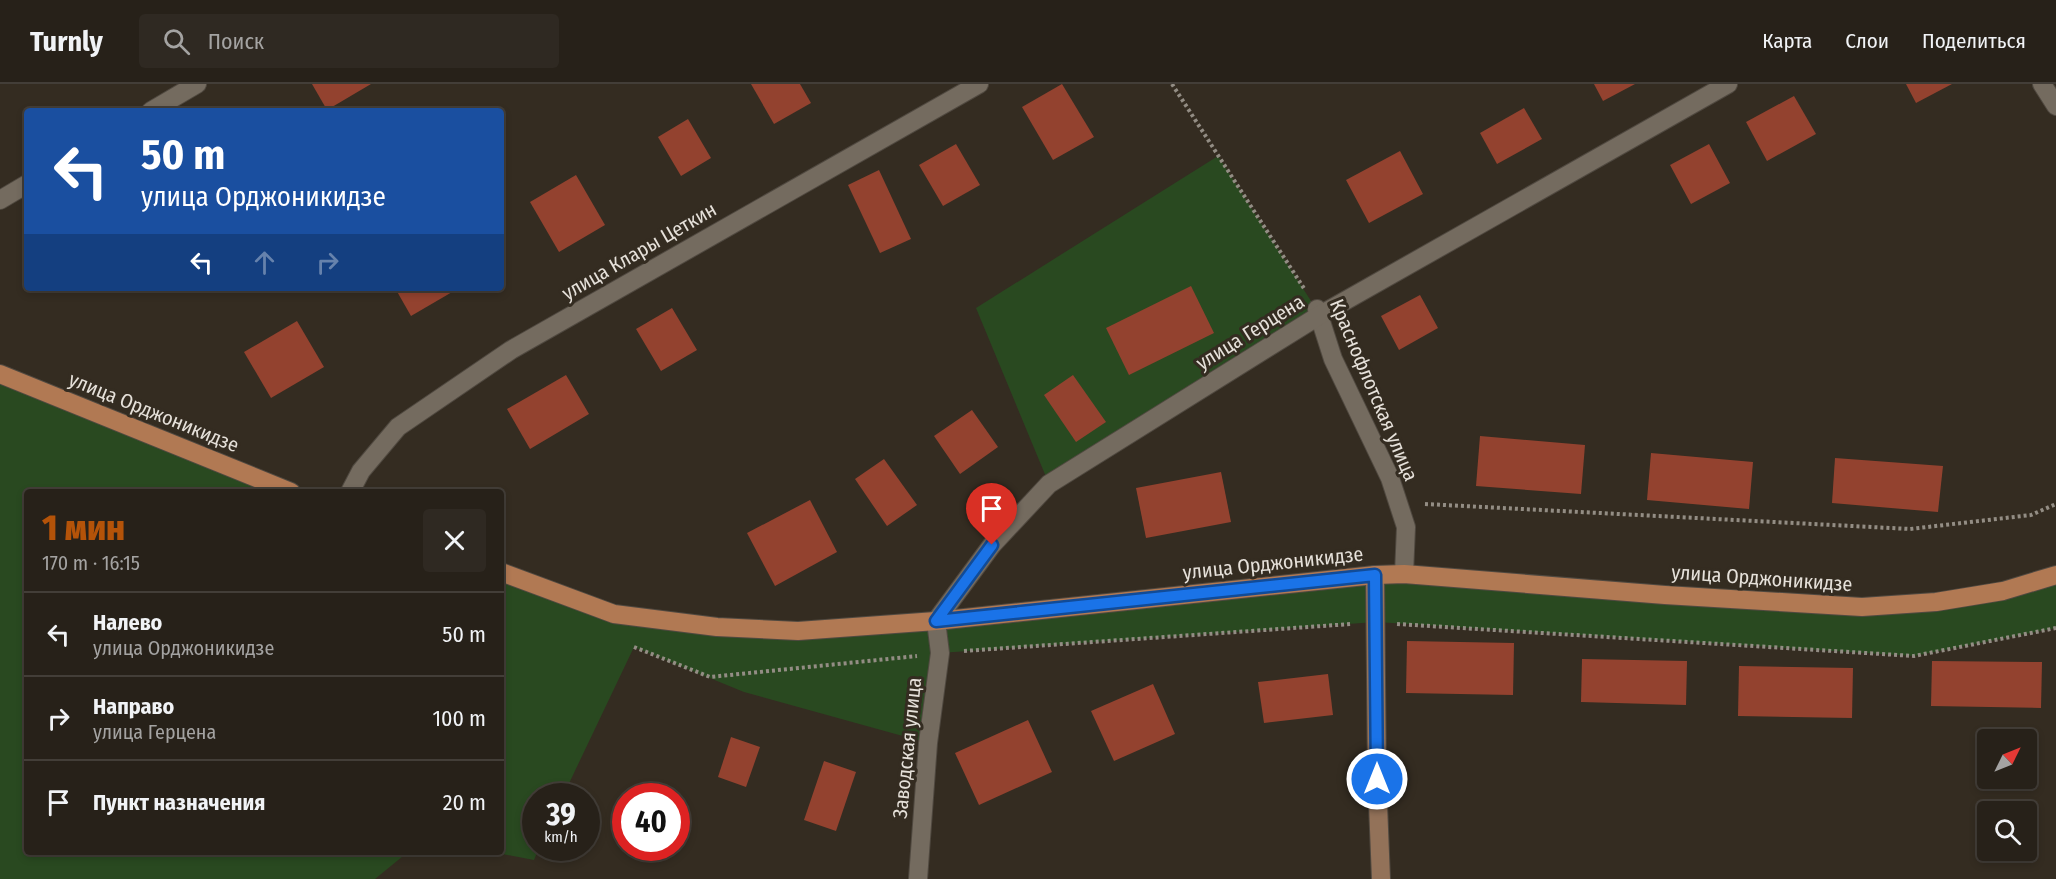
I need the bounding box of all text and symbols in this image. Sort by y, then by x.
search box [139,14,559,68]
text: Turnly [30,25,103,58]
icon: search [160,25,193,58]
text: Поиск [208,28,264,55]
text: Карта [1762,28,1812,54]
text: Слои [1845,28,1889,54]
text: Поделиться [1922,28,2026,54]
text: 50 m [141,130,225,180]
icon: left [42,132,120,210]
text: улица Орджоникидзе [141,181,386,213]
street label: улица Клары Цеткин [557,197,721,305]
icon: left [185,246,218,279]
icon: ahead [248,246,281,279]
icon: right [311,246,344,279]
street label: улица Герцена [1191,289,1309,375]
street label: Краснофлотская улица [1325,295,1423,485]
street label: улица Орджоникидзе [65,367,243,457]
pin [966,483,1017,545]
icon: arrive [975,492,1008,525]
text: 1 мин [42,506,125,550]
button: close [423,509,486,572]
street label: улица Орджоникидзе [1182,542,1364,584]
text: 170 m · 16:15 [42,551,140,575]
street label: улица Орджоникидзе [1671,560,1853,596]
text: Налево [93,609,162,636]
icon: left [42,618,75,651]
text: 50 m [442,621,486,648]
text: улица Орджоникидзе [93,636,274,660]
street label: Заводская улица [888,676,926,820]
text: Направо [93,693,174,720]
icon: right [42,702,75,735]
text: 100 m [432,705,486,732]
text: улица Герцена [93,720,216,744]
north arrow [1977,729,2037,789]
map controls [1977,729,2037,861]
position arrow [1345,747,1409,811]
speed limit sign: 40 [612,783,690,861]
icon: arrive [42,786,75,819]
text: Пункт назначения [93,789,265,816]
text: 20 m [443,789,486,816]
text: 39 [546,797,576,833]
button: search [1977,801,2037,861]
text: km/h [544,828,578,846]

